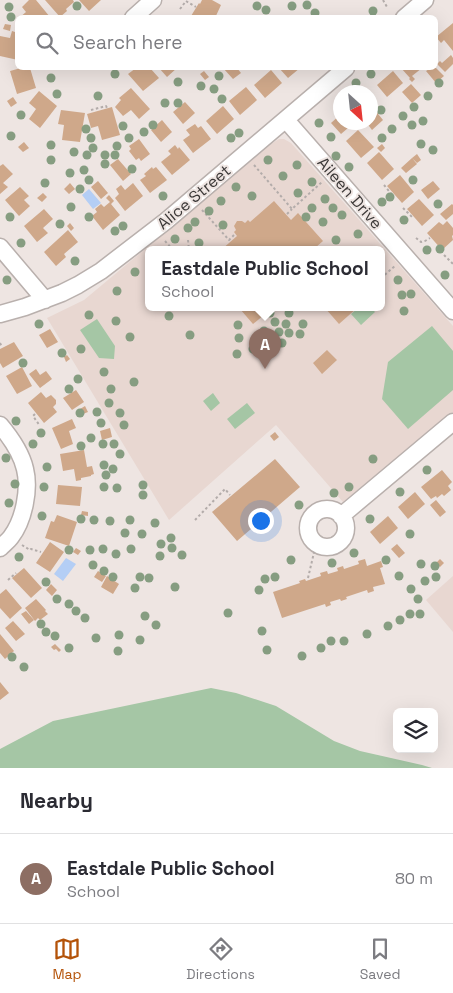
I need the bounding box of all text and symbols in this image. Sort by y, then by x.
search box [15,15,438,70]
icon: search [33,29,61,57]
text: Search here [73,30,183,55]
north arrow [333,85,378,130]
street label: Aileen Drive [313,152,387,234]
street label: Alice Street [153,160,235,234]
popup [145,246,385,311]
text: Eastdale Public School [161,256,369,281]
text: School [161,281,214,302]
pin: A [249,328,281,369]
your location [248,508,274,534]
map controls [393,708,438,753]
button: layers [393,708,438,753]
text: Nearby [20,787,93,814]
text: Eastdale Public School [67,856,275,881]
text: A [31,868,41,889]
text: 80 m [395,868,433,889]
text: School [67,881,120,902]
tab: Map [52,935,82,983]
tab: Directions [186,935,255,983]
tab: Saved [360,935,401,983]

